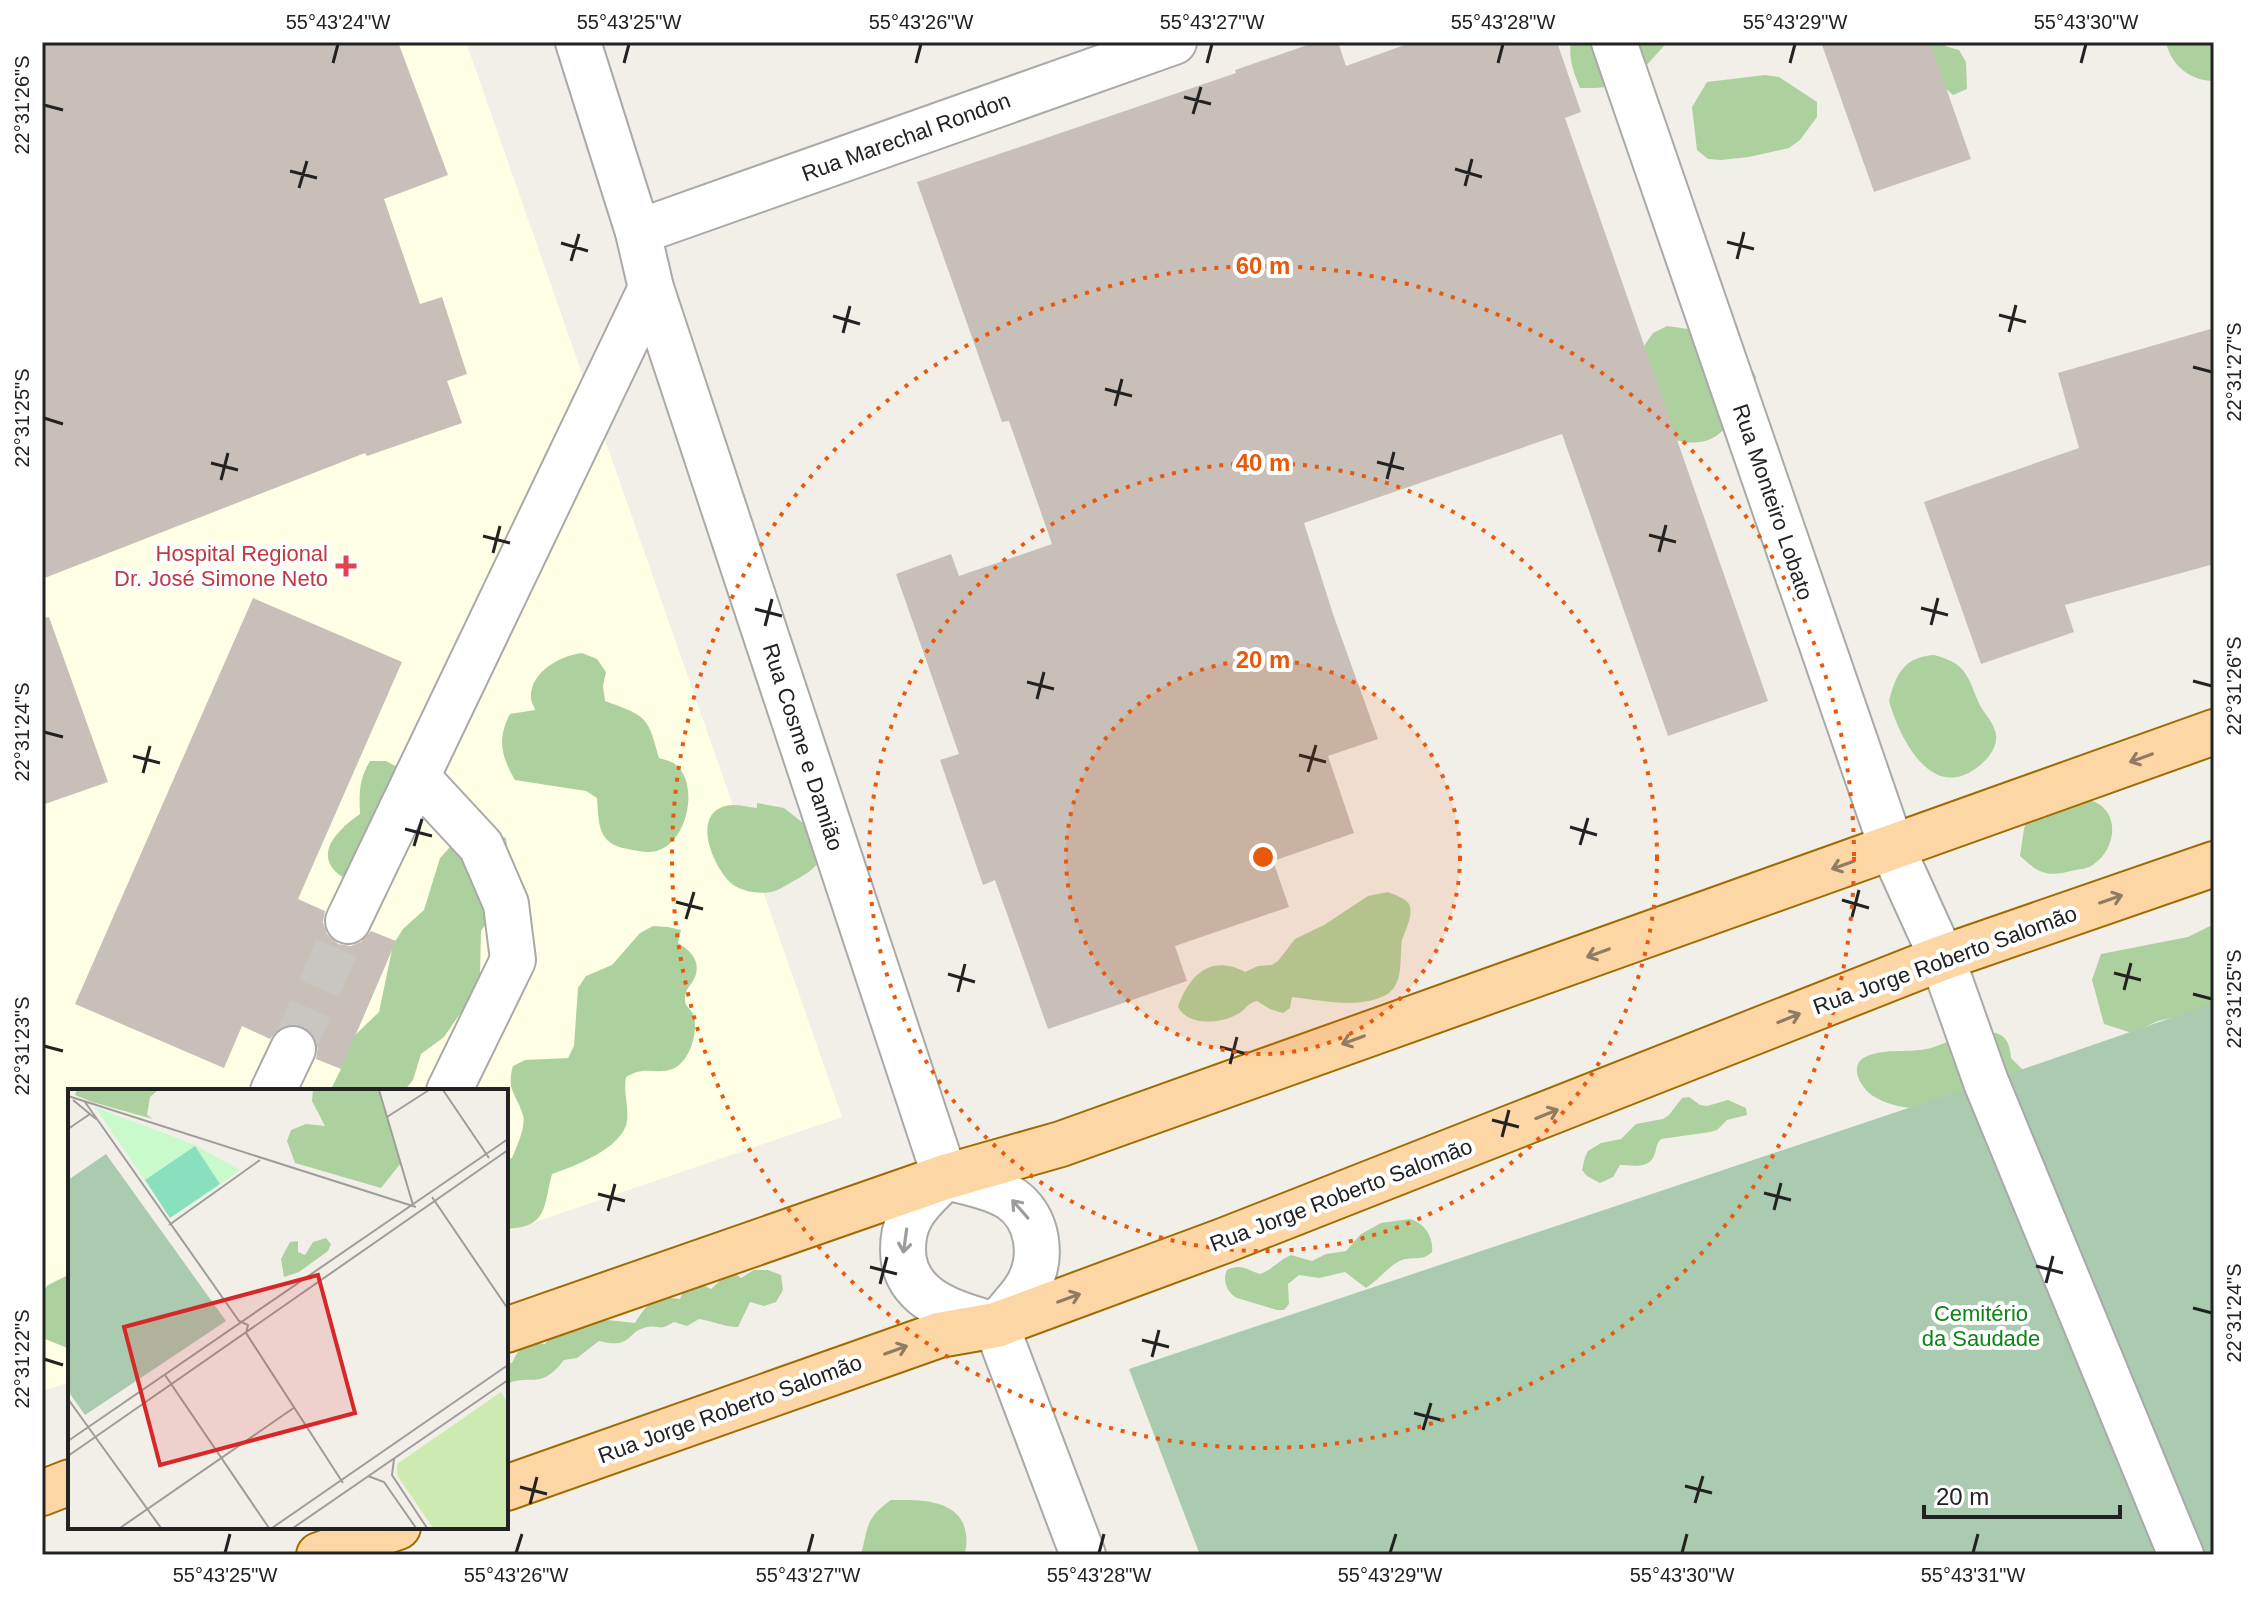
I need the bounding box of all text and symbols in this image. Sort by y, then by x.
text: 55°43'24"W [286,11,390,33]
text: 55°43'25"W [577,11,681,33]
text: 55°43'26"W [869,11,973,33]
text: 55°43'27"W [1160,11,1264,33]
text: 55°43'28"W [1451,11,1555,33]
text: 55°43'29"W [1743,11,1847,33]
text: 55°43'30"W [2034,11,2138,33]
text: 22°31'26"S [11,56,33,155]
street label: Rua Marechal Rondon [798,88,1014,186]
text: 60 m [1236,252,1290,279]
text: 22°31'27"S [2223,323,2245,422]
text: 22°31'25"S [11,369,33,468]
street label: Rua Monteiro Lobato [1728,401,1818,603]
text: 40 m [1236,449,1290,476]
place label: Hospital Regional Dr. José Simone Neto [114,541,328,591]
marker: Hospital Regional Dr. José Simone Neto [335,555,357,577]
text: 22°31'26"S [2223,637,2245,736]
street label: Rua Cosme e Damião [758,640,848,854]
text: 20 m [1236,646,1290,673]
text: 22°31'24"S [11,683,33,782]
one-way arrow [2128,752,2153,767]
centre of rings [1249,843,1277,871]
one-way arrow [1831,859,1856,874]
one-way arrow [2099,891,2124,906]
street label: Rua Jorge Roberto Salomão [1810,901,2080,1019]
one-way arrow [1586,946,1611,961]
text: 22°31'25"S [2223,950,2245,1049]
text: 22°31'23"S [11,997,33,1096]
one-way arrow [1776,1010,1801,1024]
one-way arrow [1342,1034,1366,1048]
inset map [68,1089,508,1529]
one-way arrow [1534,1106,1559,1120]
street label: Rua Jorge Roberto Salomão [1206,1133,1476,1257]
one-way arrow [1011,1200,1029,1220]
one-way arrow [897,1228,912,1253]
text: 22°31'24"S [2223,1264,2245,1363]
one-way arrow [1056,1290,1081,1304]
park label: Cemitério da Saudade [1922,1301,2040,1351]
text: 22°31'22"S [11,1310,33,1409]
one-way arrow [883,1342,908,1356]
street label: Rua Jorge Roberto Salomão [595,1350,865,1468]
scale bar [1924,1469,2120,1519]
text: 20 m [1936,1483,1989,1510]
text: 55°43'25"W [173,1564,277,1586]
text: 55°43'26"W [464,1564,568,1586]
text: 55°43'27"W [756,1564,860,1586]
text: 55°43'28"W [1047,1564,1151,1586]
text: 55°43'29"W [1338,1564,1442,1586]
text: 55°43'30"W [1630,1564,1734,1586]
text: 55°43'31"W [1921,1564,2025,1586]

